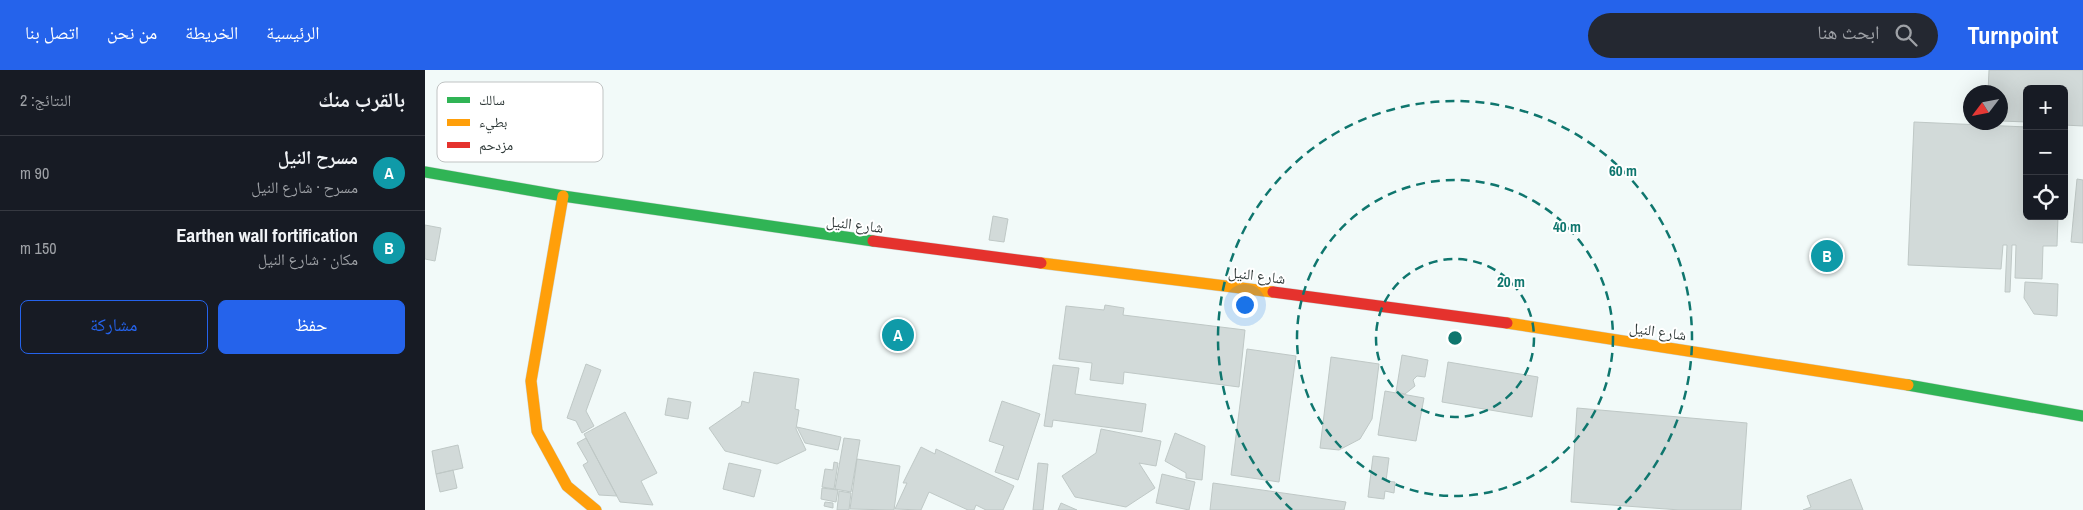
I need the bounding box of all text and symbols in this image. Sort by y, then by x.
search box [1588,13,1938,58]
text: ابحث هنا [1817,19,1880,45]
text: Turnpoint [1968,19,2058,51]
text: اتصل بنا [25,20,79,45]
text: من نحن [107,20,157,45]
text: الخريطة [185,20,238,45]
text: الرئيسية [266,20,320,45]
icon: search [1892,21,1920,49]
legend [437,82,603,162]
text: بالقرب منك [318,85,405,114]
north arrow [1963,85,2008,130]
map controls [2023,85,2068,220]
button: + [2023,85,2068,130]
text: النتائج: 2 [20,89,71,111]
text: سالك [479,91,505,109]
text: بطيء [479,113,508,134]
button: − [2023,130,2068,175]
text: مزدحم [479,136,513,155]
text: مسرح النيل [278,144,358,170]
text: 60 m [1609,160,1637,181]
text: 90 m [20,162,49,184]
text: A [384,162,394,184]
button: locate [2023,175,2068,220]
text: مسرح · شارع النيل [251,176,358,198]
street label: شارع النيل [825,210,885,238]
text: 40 m [1553,216,1581,237]
text: Earthen wall fortification [176,222,358,248]
text: 150 m [20,237,56,259]
text: B [384,237,394,259]
pin: B [1811,237,1843,275]
text: مكان · شارع النيل [258,248,358,270]
street label: شارع النيل [1227,261,1287,289]
text: 20 m [1497,271,1525,292]
your location [1232,292,1258,318]
button: مشاركة [20,300,208,354]
button: حفظ [218,300,405,354]
pin: A [882,316,914,354]
street label: شارع النيل [1628,317,1688,345]
centre of rings [1446,329,1464,347]

